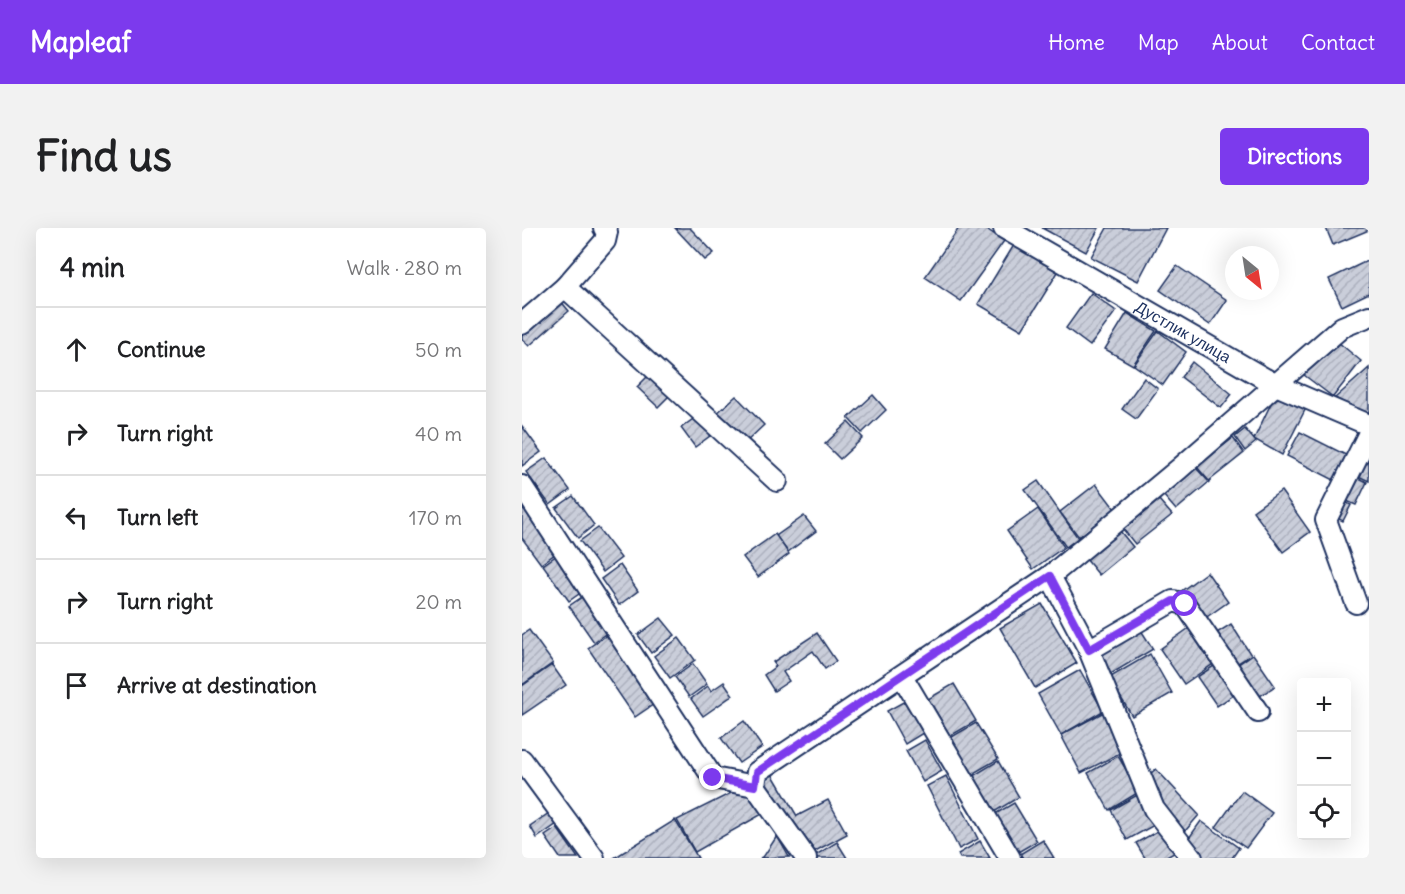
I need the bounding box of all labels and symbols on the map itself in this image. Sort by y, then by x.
north arrow [1225,246,1279,300]
street label: Дустлик улица [1132,296,1235,367]
route start [1171,590,1197,616]
route end [699,764,725,790]

